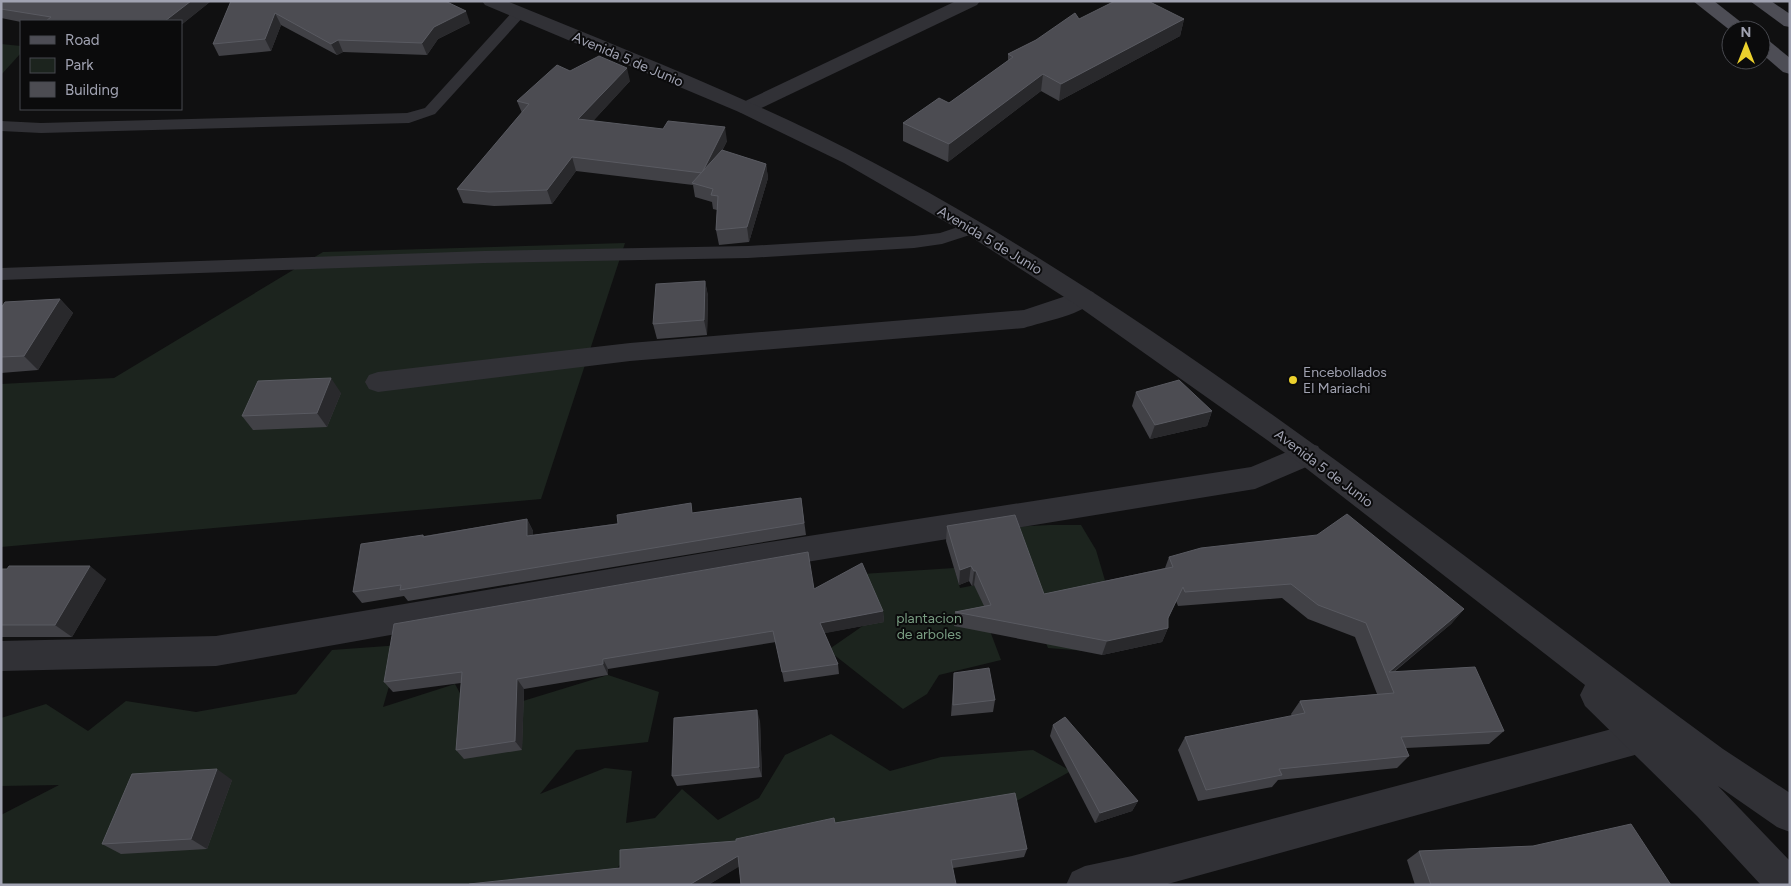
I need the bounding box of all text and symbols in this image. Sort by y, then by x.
legend [20,20,182,110]
north arrow [1721,20,1771,70]
text: N [1741,24,1751,41]
street label: Avenida 5 de Junio [570,28,686,91]
text: Road [65,31,100,49]
text: Park [65,56,94,74]
text: Building [65,81,119,99]
street label: Avenida 5 de Junio [934,203,1045,278]
place label: Encebollados El Mariachi [1303,364,1387,397]
marker: Encebollados El Mariachi [1287,374,1299,386]
street label: Avenida 5 de Junio [1271,426,1376,511]
park label: plantacion de arboles [896,610,962,643]

